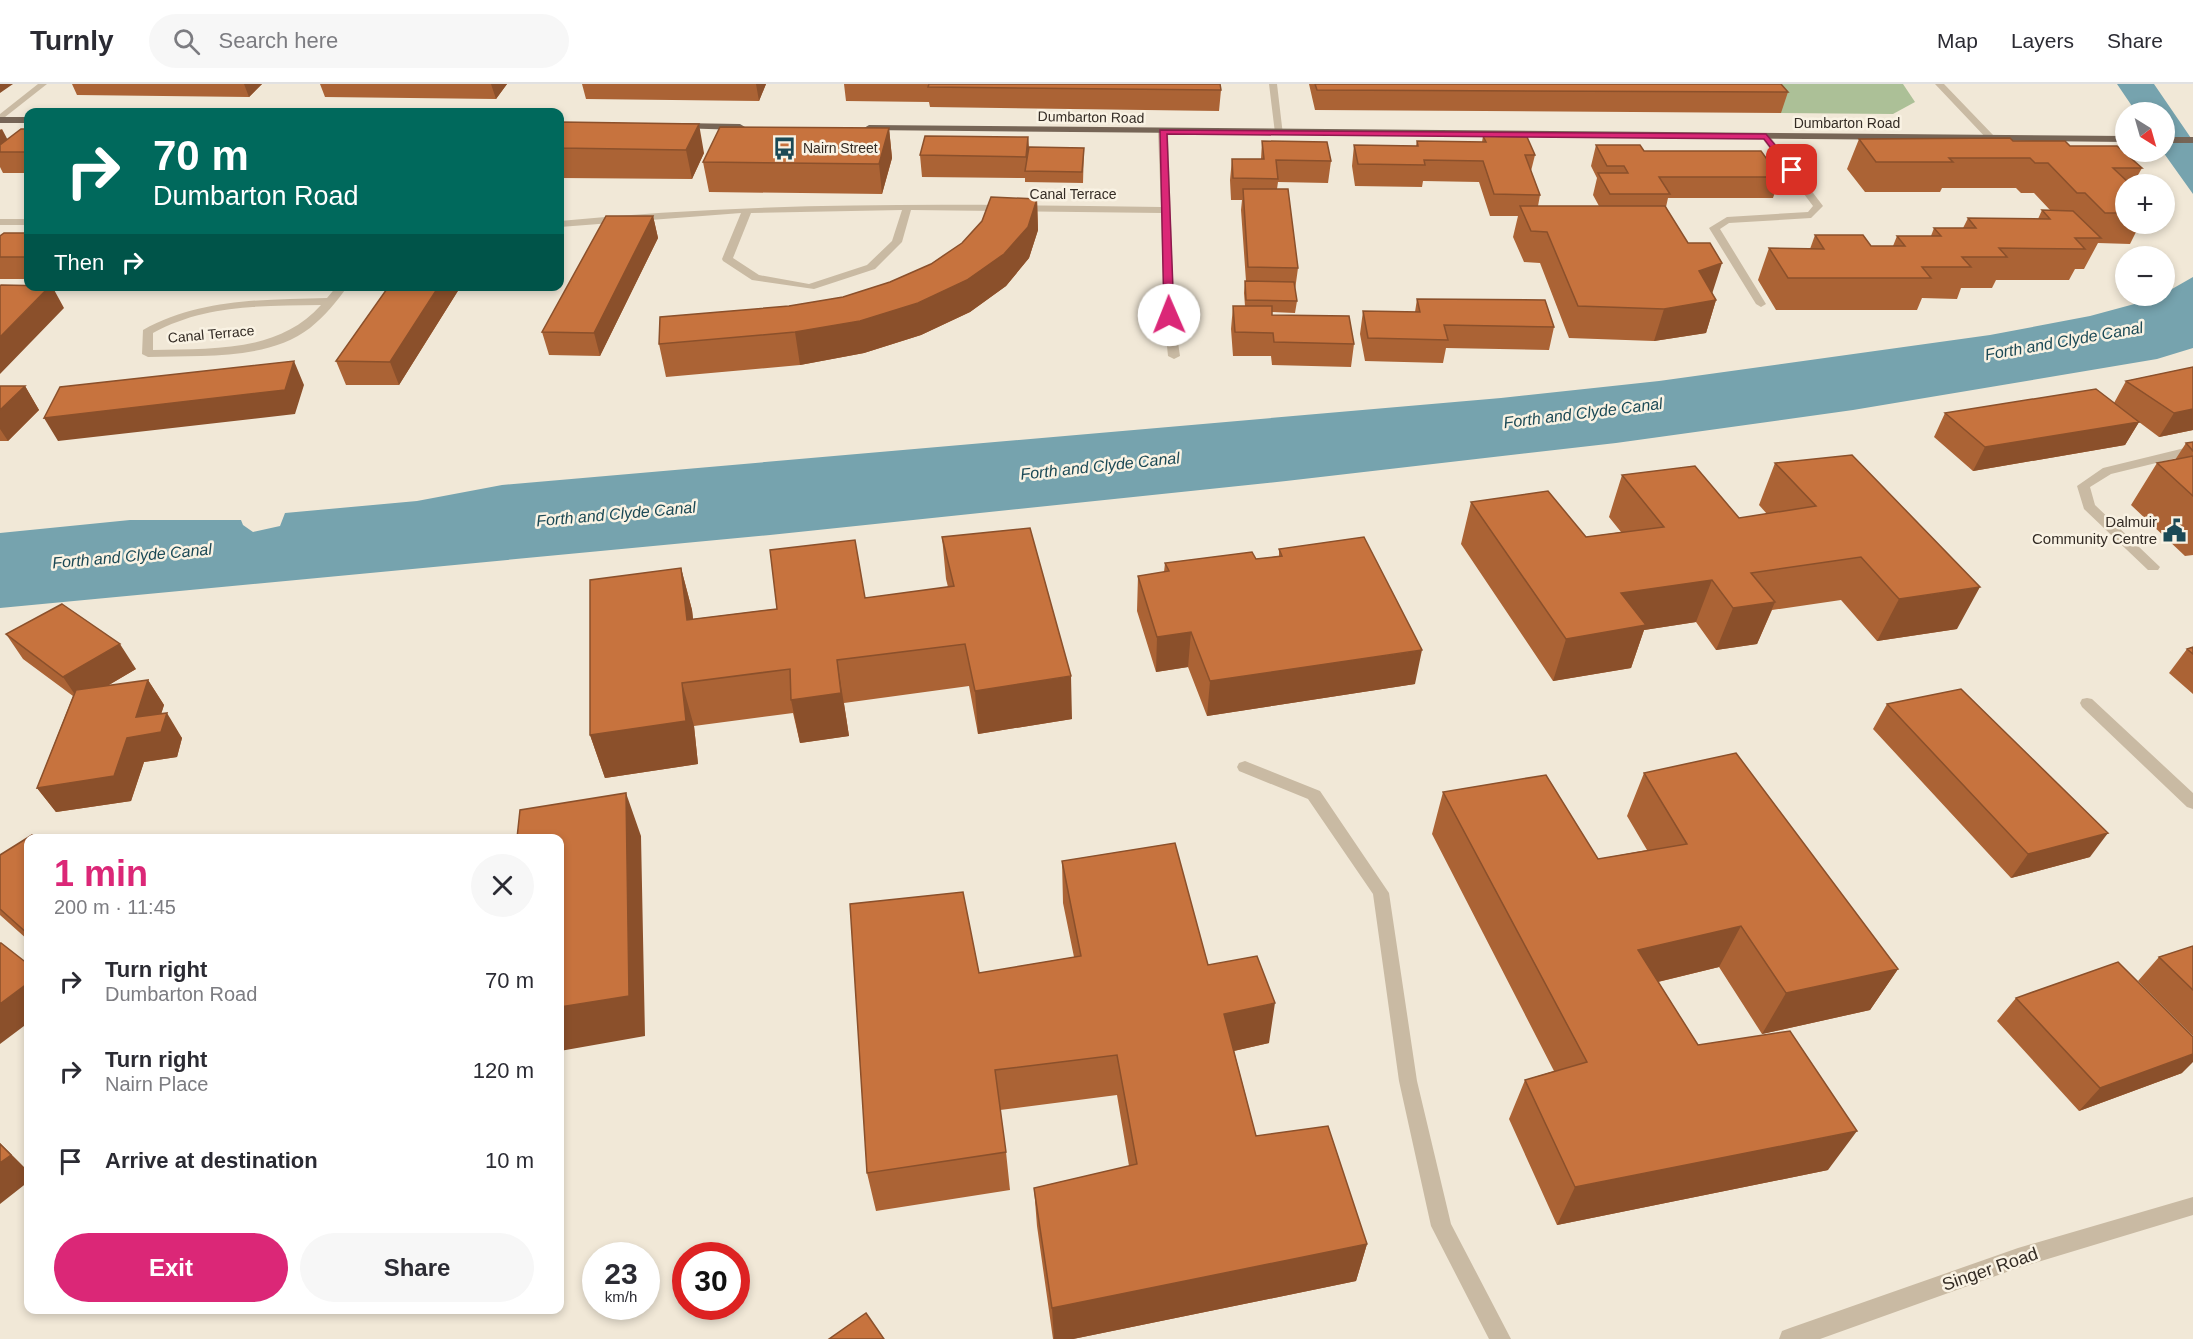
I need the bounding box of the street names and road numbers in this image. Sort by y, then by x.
street label: Dumbarton Road [1038,108,1144,126]
street label: Dumbarton Road [1794,115,1900,131]
street label: Canal Terrace [1030,186,1117,202]
street label: Canal Terrace [167,322,255,346]
street label: Singer Road [1939,1243,2041,1295]

